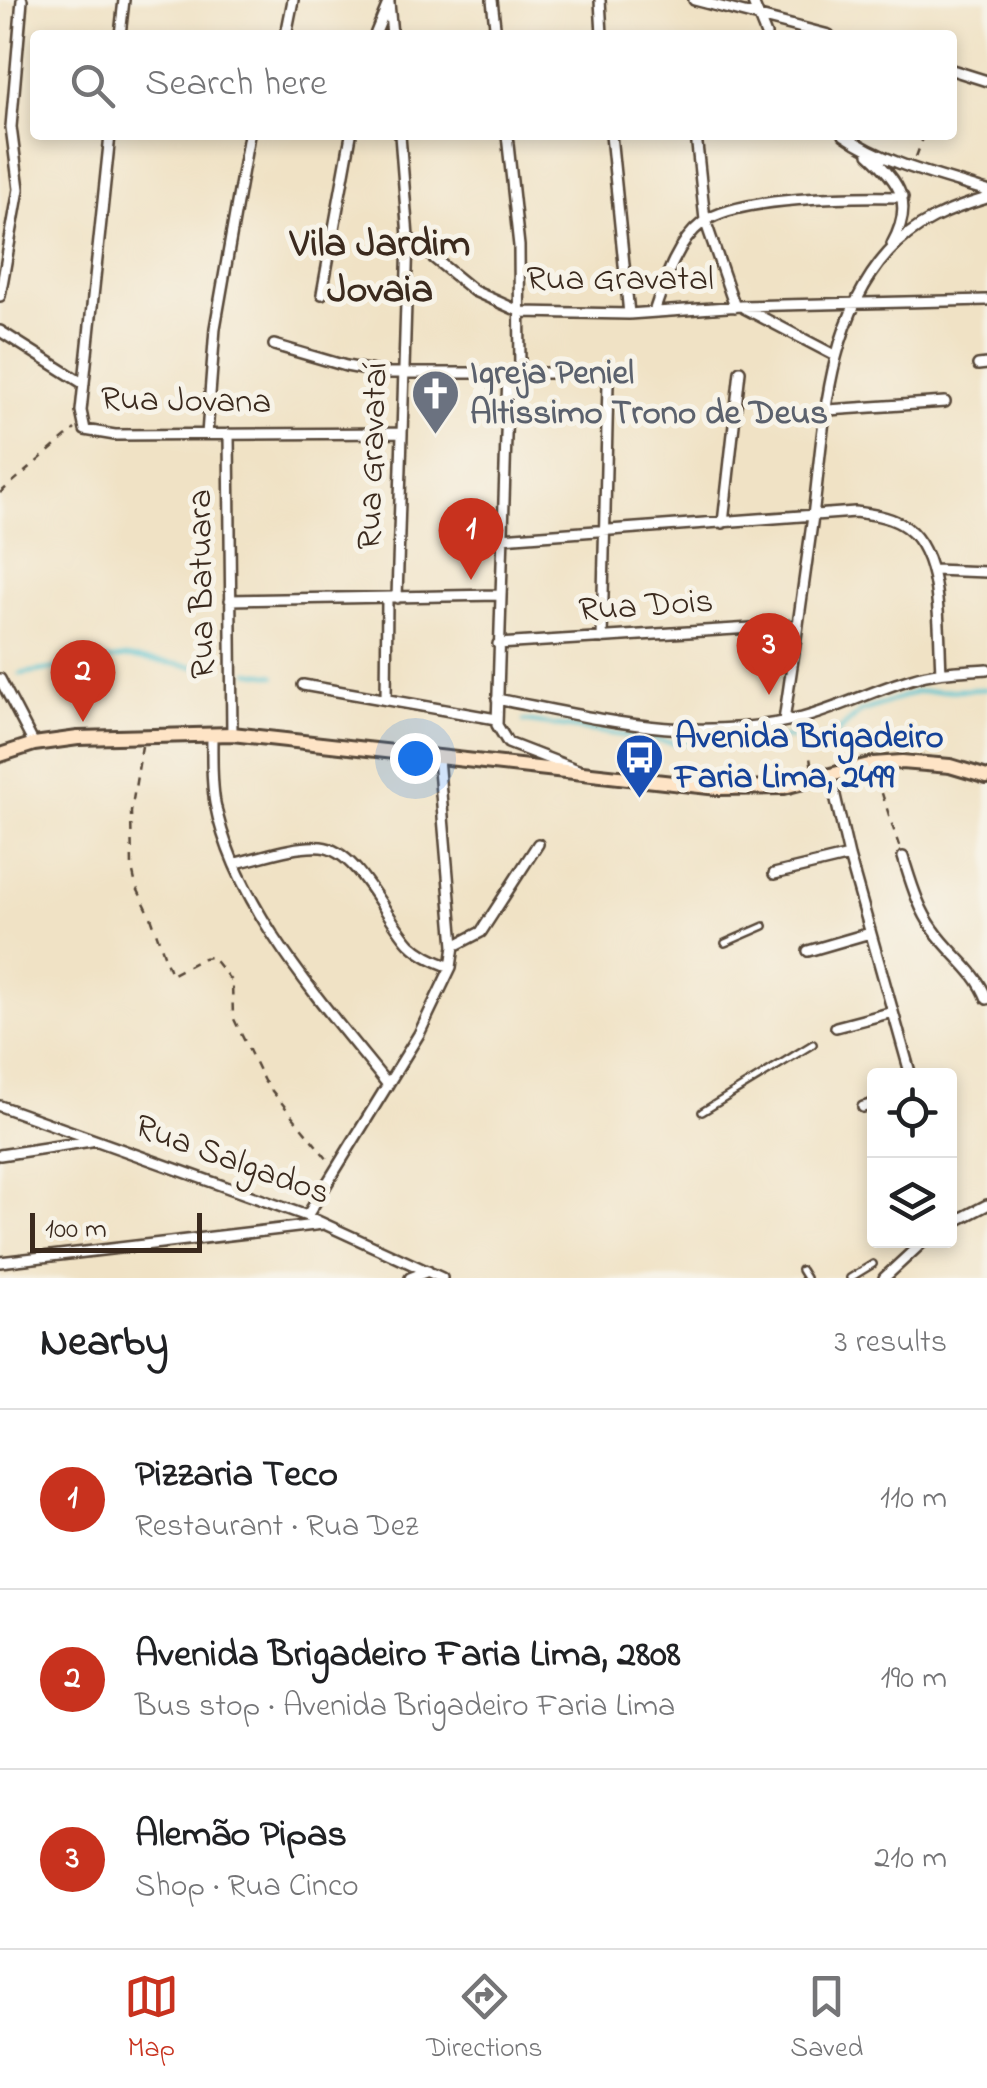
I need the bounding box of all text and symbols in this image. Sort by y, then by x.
search box [30,30,957,140]
text: Search here [145,57,327,113]
icon: search [65,58,120,113]
district label: Vila Jardim Jovaia [289,216,470,321]
street label: Rua Gravatal [526,255,714,306]
place label: Igreja Peniel Altissimo Trono de Deus [470,349,828,440]
street label: Rua Gravataí [345,361,403,551]
church icon: Igreja Peniel Altissimo Trono de Deus [409,368,461,436]
street label: Rua Jovana [100,375,272,429]
street label: Rua Batuara [176,489,230,679]
pin: 1 [438,498,504,580]
street label: Rua Dois [577,577,715,637]
pin: 3 [736,612,802,695]
pin: 2 [51,640,116,722]
place label: Avenida Brigadeiro Faria Lima, 2499 [673,713,944,804]
bus stop icon: Avenida Brigadeiro Faria Lima, 2499 [614,732,666,800]
your location [390,733,441,784]
map controls [867,1068,957,1248]
button: locate [867,1068,957,1158]
street label: Rua Salgados [127,1102,337,1220]
button: layers [867,1158,957,1248]
scale bar [30,1208,202,1252]
text: 100 m [45,1210,107,1251]
text: Nearby [40,1313,168,1374]
text: 3 results [835,1320,947,1367]
text: Pizzaria Teco [135,1448,338,1504]
text: 1 [67,1476,78,1523]
text: 110 m [880,1476,947,1523]
text: Restaurant · Rua Dez [135,1504,419,1551]
text: Avenida Brigadeiro Faria Lima, 2808 [135,1628,681,1684]
text: 2 [65,1656,80,1703]
text: 190 m [881,1656,947,1703]
text: Bus stop · Avenida Brigadeiro Faria Lima [135,1684,675,1731]
text: Alemão Pipas [135,1808,347,1864]
text: 3 [66,1836,79,1883]
text: 210 m [874,1836,947,1883]
text: Shop · Rua Cinco [135,1864,359,1911]
tab: Map [124,1969,179,2070]
tab: Directions [426,1969,543,2070]
tab: Saved [790,1969,863,2070]

